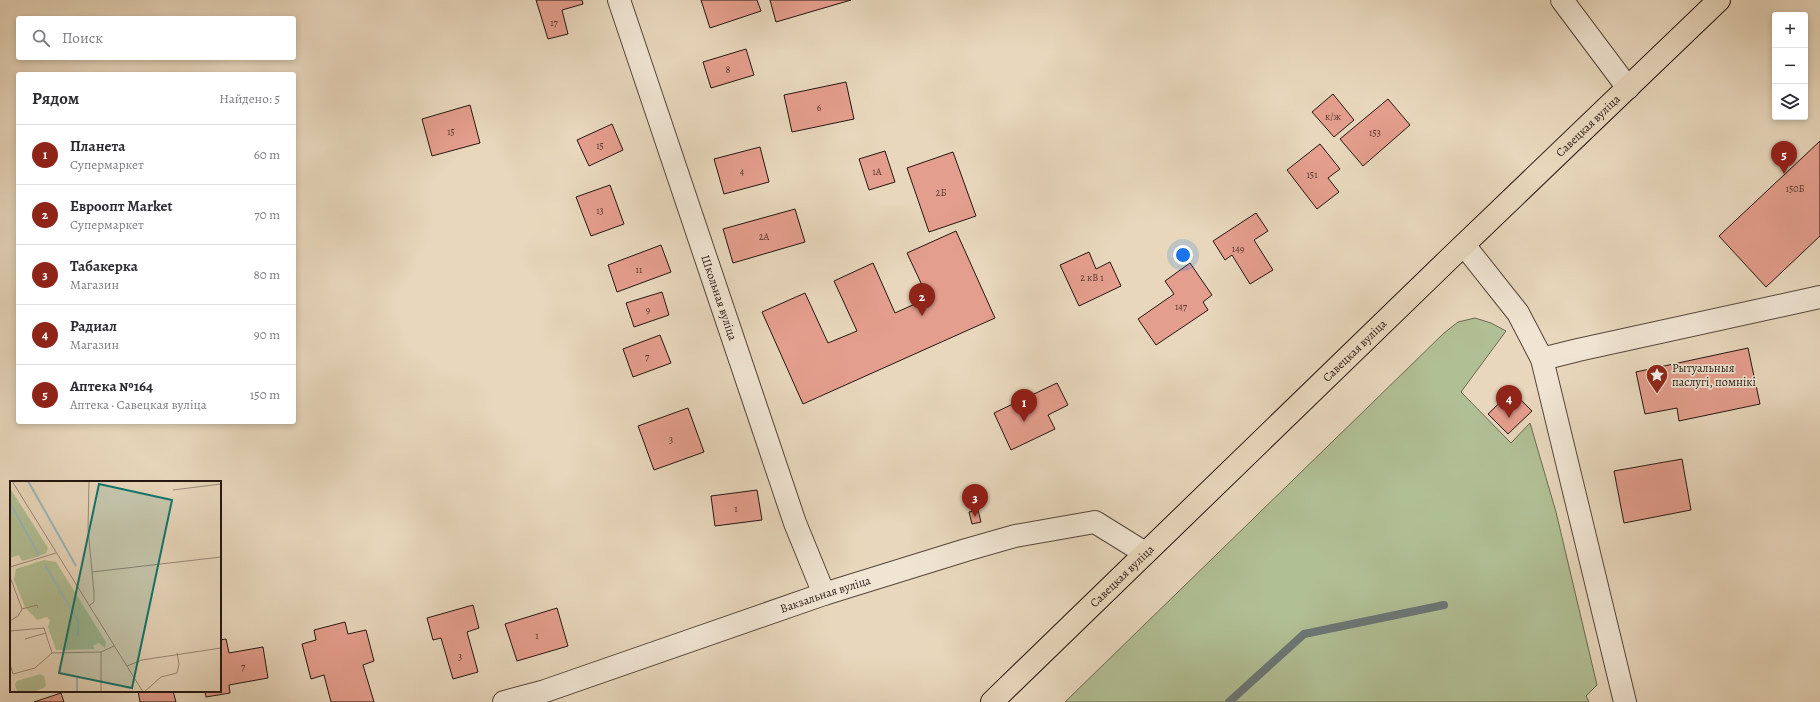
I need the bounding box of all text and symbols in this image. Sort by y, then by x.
map controls [1772,12,1808,120]
button: + [1772,12,1808,48]
search box [16,16,296,60]
house number: 17 [550,16,559,29]
icon: search [30,27,52,49]
text: Поиск [62,28,103,48]
button: − [1772,48,1808,84]
house number: 8 [726,63,731,76]
button: layers [1772,84,1808,120]
text: Рядом [32,87,79,110]
text: Найдено: 5 [219,90,280,107]
street label: Савецкая вуліца [1552,91,1624,160]
house number: 6 [817,101,822,114]
house number: к/ж [1325,110,1341,123]
house number: 15 [447,125,455,138]
house number: 153 [1369,126,1381,139]
text: Планета [70,136,125,156]
house number: 15 [596,139,604,152]
pin: 5 [1771,141,1797,174]
text: 1 [43,146,47,163]
text: 60 m [254,146,280,163]
text: Супермаркет [70,156,144,173]
house number: 4 [740,165,745,178]
house number: 1А [872,165,882,178]
house number: 151 [1306,168,1318,181]
house number: 150Б [1785,182,1805,195]
house number: 2Б [936,186,946,199]
text: Евроопт Market [70,196,172,216]
house number: 13 [596,204,604,217]
text: 2 [42,206,48,223]
text: 70 m [254,206,280,223]
text: Супермаркет [70,216,144,233]
house number: 2А [759,230,769,243]
house number: 149 [1232,242,1245,255]
your location [1173,245,1193,265]
street label: Школьная вуліца [697,253,741,343]
text: Табакерка [70,256,138,276]
house number: 11 [636,263,643,276]
text: 3 [42,266,48,283]
text: 80 m [253,266,280,283]
house number: 2 кВ 1 [1080,271,1104,284]
text: Магазин [70,276,119,293]
pin: 2 [909,283,935,316]
house number: 147 [1175,300,1188,313]
house number: 9 [646,303,651,316]
street label: Савецкая вуліца [1319,315,1390,385]
text: Радиал [70,316,117,336]
text: 4 [42,326,48,343]
text: 90 m [254,326,280,343]
text: Магазин [70,336,119,353]
house number: 7 [645,350,650,363]
place label: Рытуальныя паслугі, помнікі [1672,360,1756,390]
place icon: Рытуальныя паслугі, помнікі [1644,362,1670,395]
text: Аптека №164 [70,376,153,396]
pin: 4 [1496,385,1522,418]
text: 5 [42,386,48,403]
text: 150 m [250,386,280,403]
pin: 1 [1011,389,1037,422]
text: Аптека · Савецкая вуліца [70,396,207,413]
house number: 3 [669,433,673,446]
inset map [10,481,221,692]
pin: 3 [962,484,988,517]
house number: 1 [734,502,738,515]
street label: Савецкая вуліца [1086,541,1158,611]
street label: Вакзальная вуліца [778,572,873,617]
house number: 1 [535,629,539,642]
house number: 3 [458,650,462,663]
house number: 7 [241,660,246,673]

